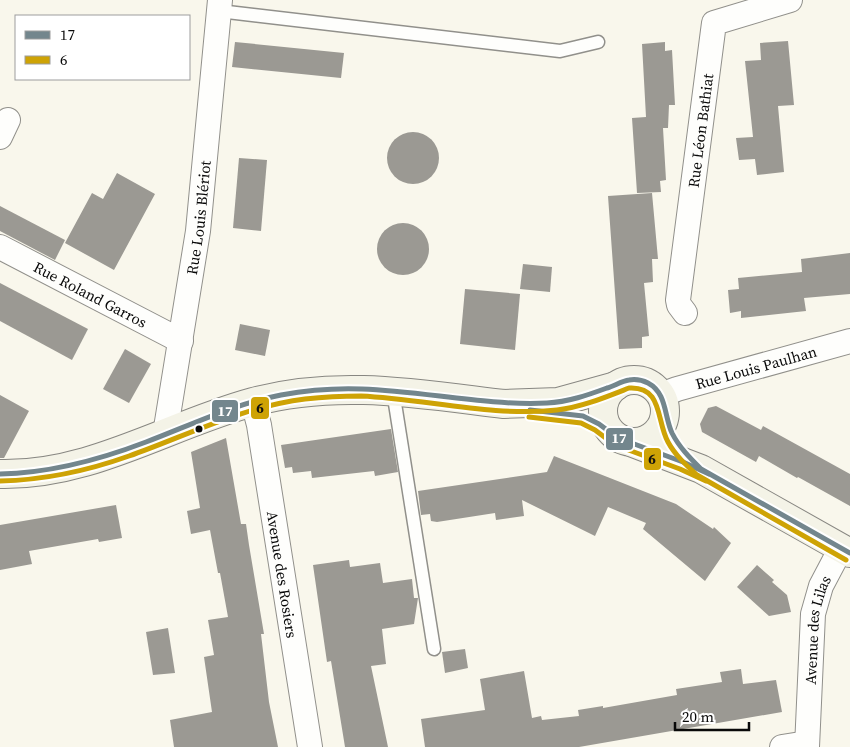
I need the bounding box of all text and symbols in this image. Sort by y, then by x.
legend [15,15,190,80]
text: 17 [60,24,75,45]
text: 6 [60,49,68,70]
street label: Rue Léon Bathiat [682,72,718,189]
street label: Rue Louis Blériot [181,159,215,276]
street label: Rue Roland Garros [30,256,151,332]
street label: Rue Louis Paulhan [693,340,819,394]
line badge: 6 [250,396,270,420]
text: 6 [256,398,264,418]
line badge: 17 [211,399,239,423]
text: 17 [217,401,233,421]
unlabelled marker [194,424,204,434]
line badge: 17 [605,427,634,451]
text: 17 [611,428,627,448]
line badge: 6 [643,447,662,471]
text: 6 [648,449,656,469]
street label: Avenue des Rosiers [262,509,303,639]
street label: Avenue des Lilas [799,571,836,685]
scale bar [675,700,749,732]
text: 20 m [682,706,714,727]

